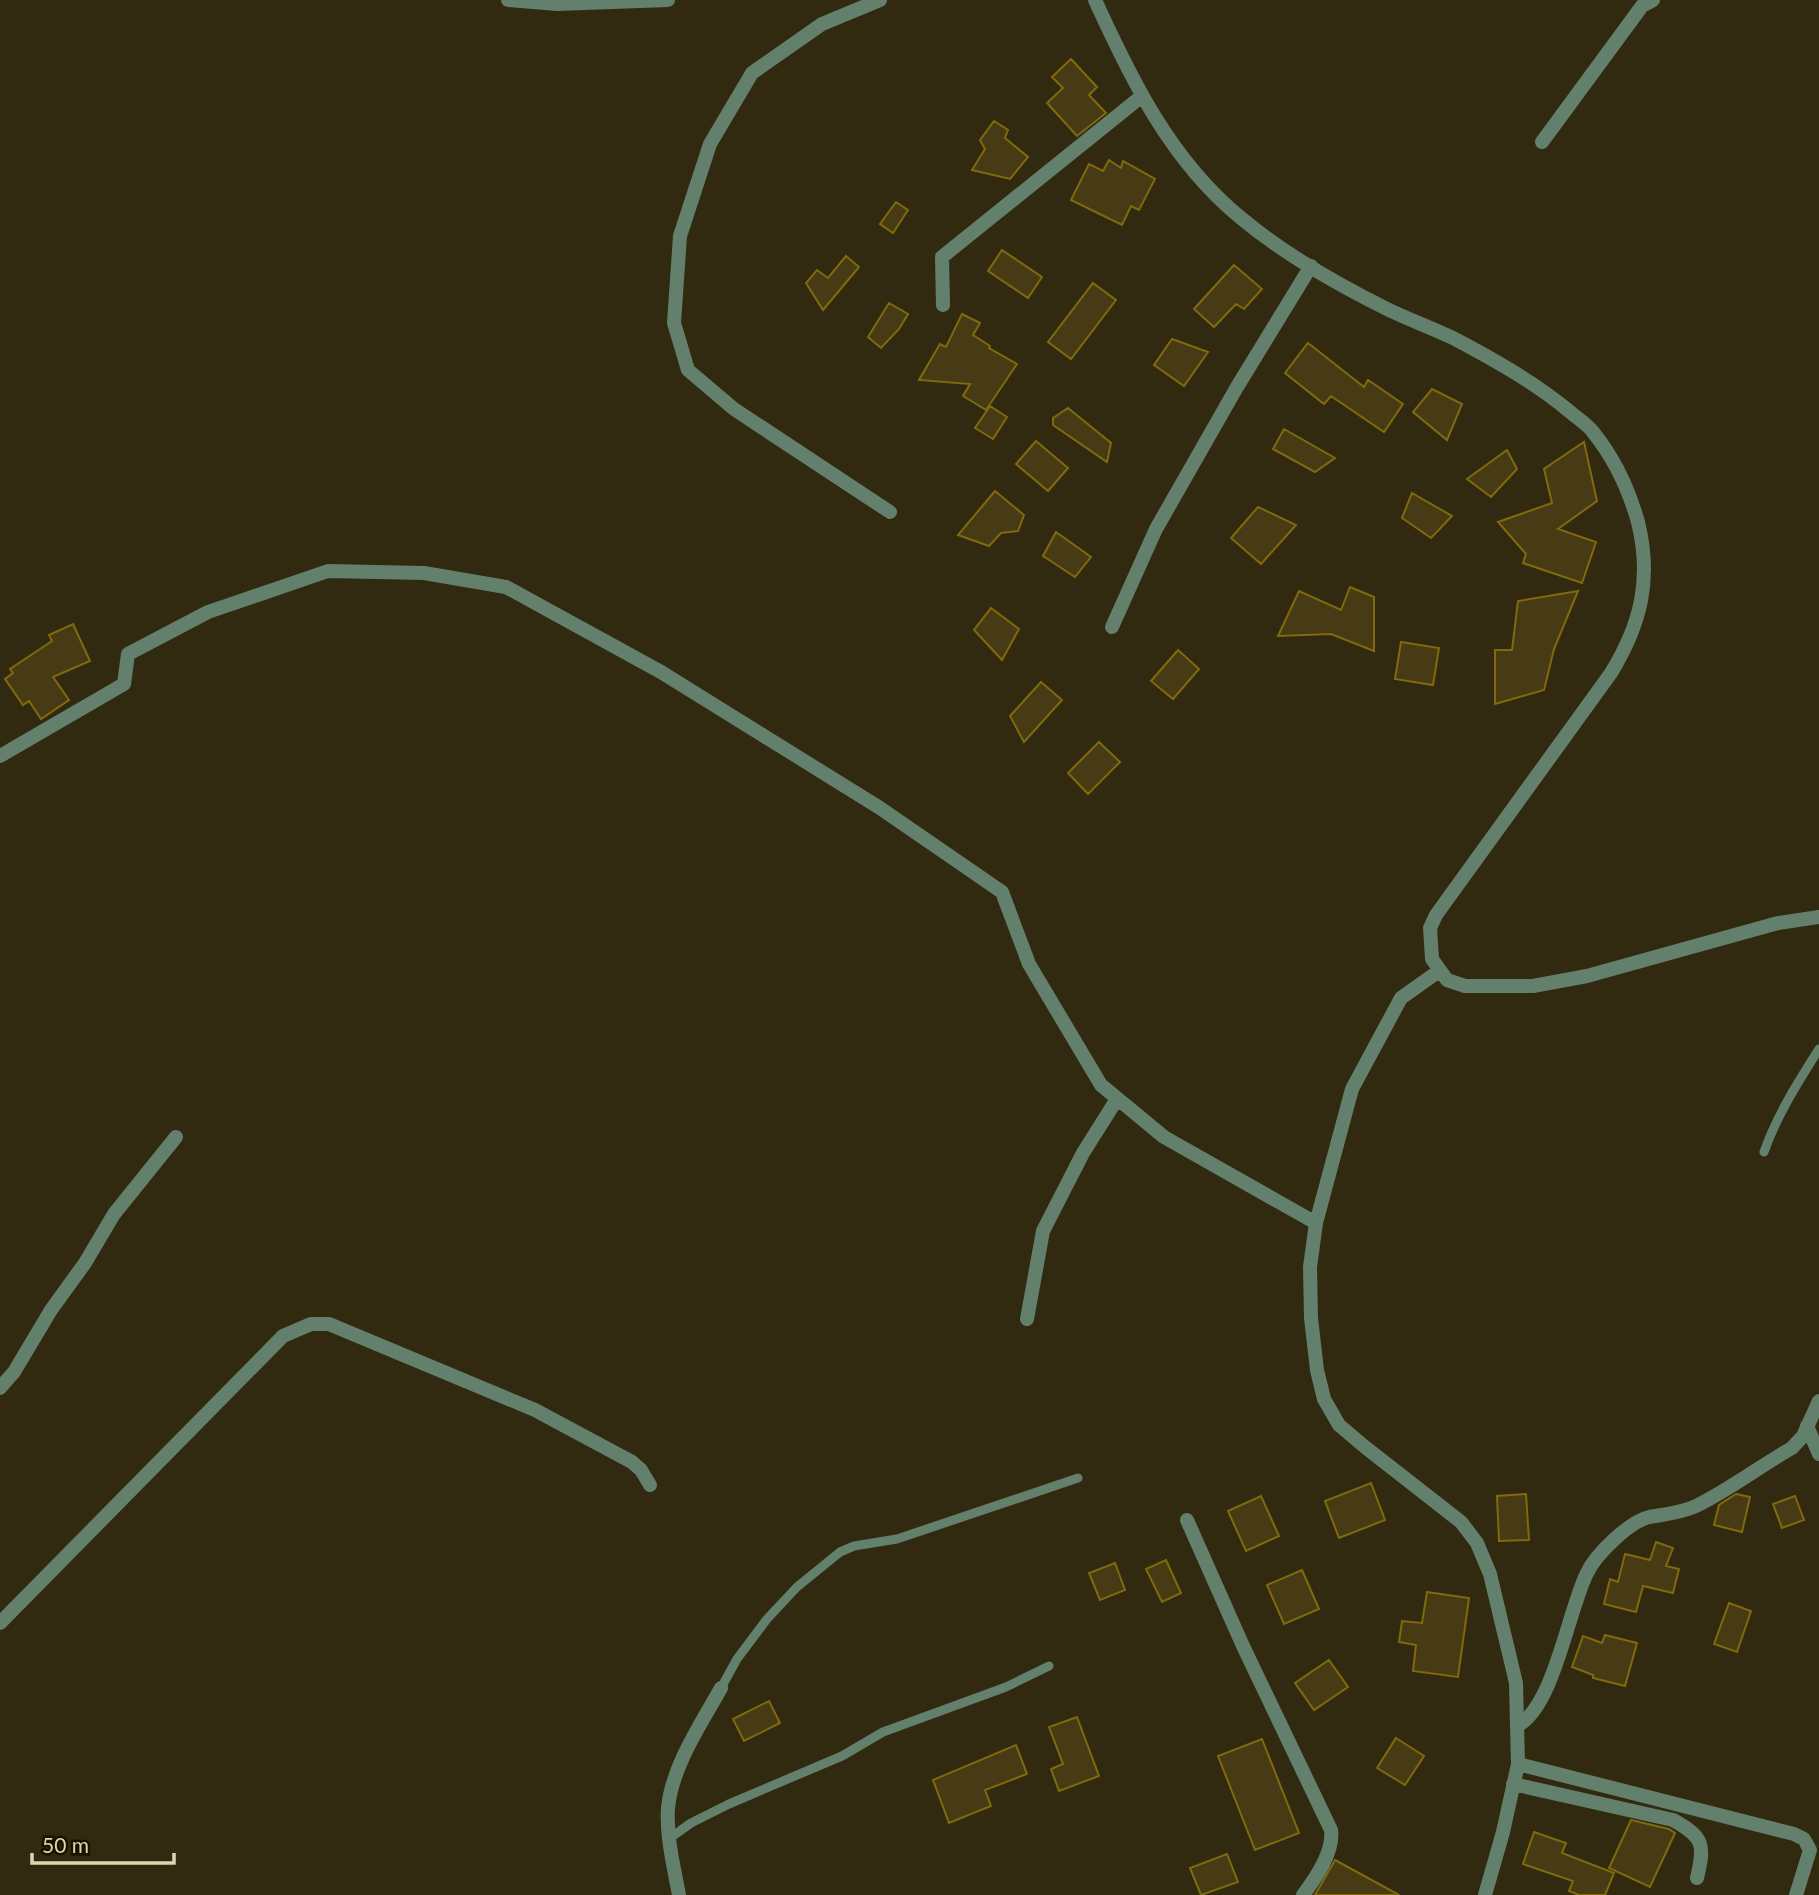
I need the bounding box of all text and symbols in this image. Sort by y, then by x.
scale bar [32,1822,173,1866]
text: 50 m [42,1832,89,1857]

